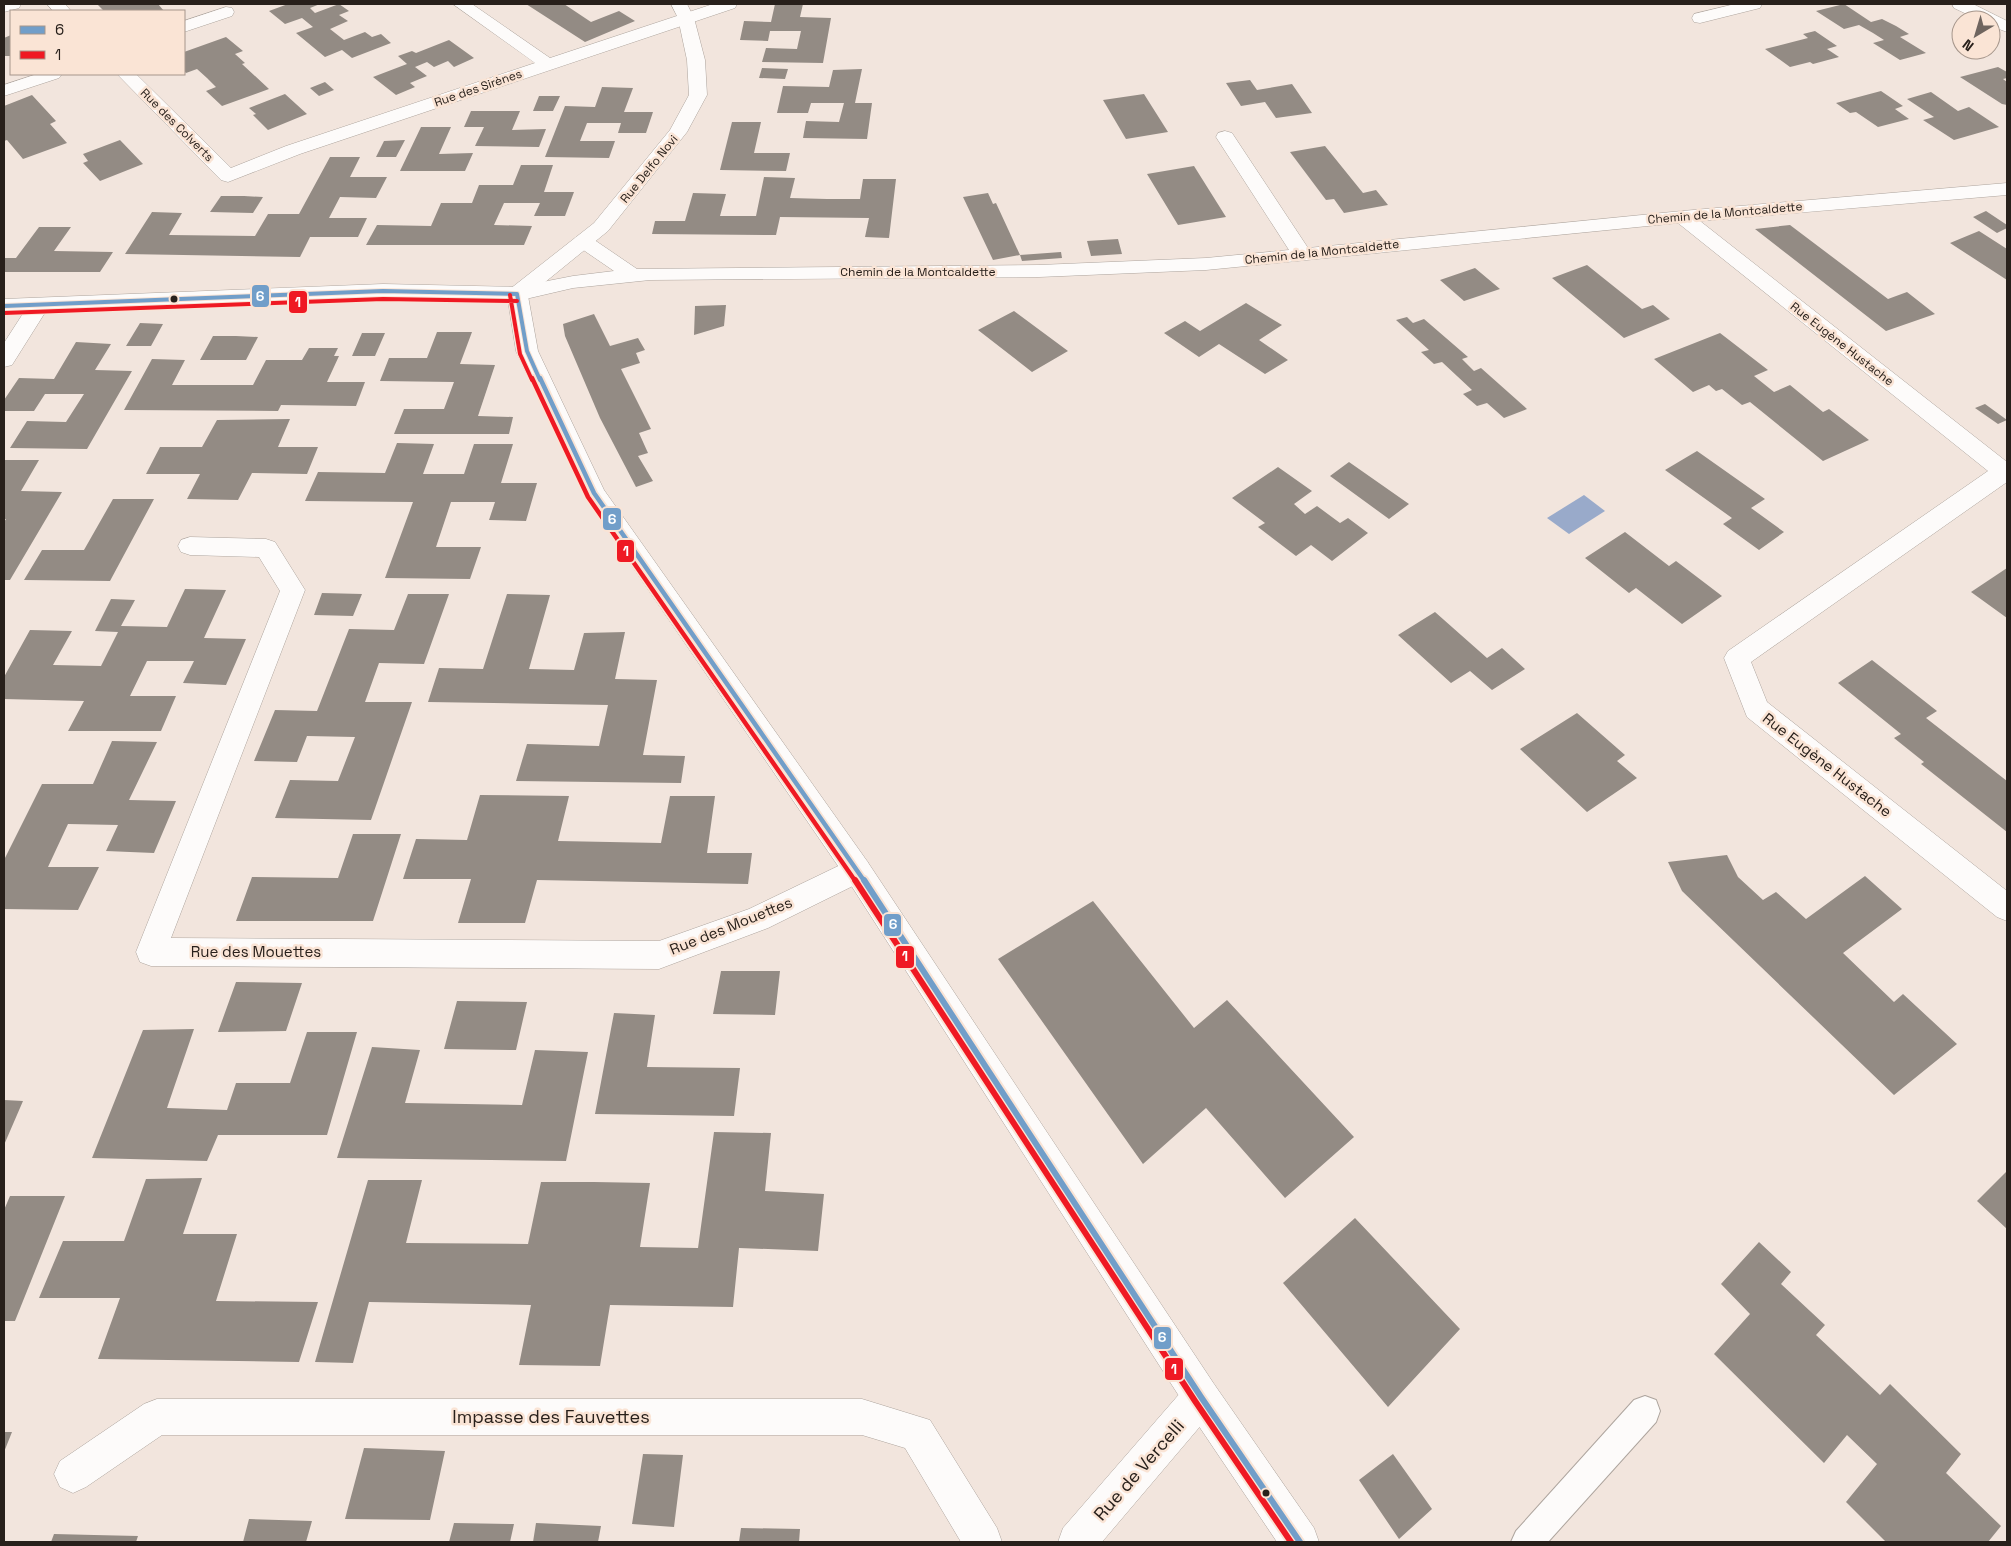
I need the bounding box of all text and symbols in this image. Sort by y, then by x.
legend [10,10,185,75]
north arrow [1951,10,2001,60]
text: 6 [55,20,64,39]
text: N [1959,35,1977,55]
text: 1 [55,45,61,64]
street label: Rue des Sirènes [432,65,524,111]
street label: Rue des Colverts [137,85,217,165]
street label: Rue Delfo Novi [617,132,681,206]
street label: Chemin de la Montcaldette [1647,198,1803,228]
street label: Chemin de la Montcaldette [1244,236,1400,268]
street label: Chemin de la Montcaldette [840,264,996,280]
line badge: 6 [251,284,270,308]
text: 6 [256,287,265,305]
line badge: 1 [288,290,308,314]
text: 1 [295,293,301,311]
unlabelled marker [169,294,179,304]
street label: Rue Eugène Hustache [1787,299,1897,389]
line badge: 6 [602,507,622,531]
text: 6 [608,510,617,528]
line badge: 1 [616,539,635,563]
text: 1 [623,542,629,560]
street label: Rue Eugène Hustache [1759,708,1896,821]
street label: Rue des Mouettes [667,892,795,959]
line badge: 6 [883,913,902,937]
text: 6 [889,915,898,933]
street label: Rue des Mouettes [191,942,321,961]
line badge: 1 [895,945,915,969]
text: 1 [902,947,908,965]
line badge: 6 [1153,1326,1172,1350]
text: 6 [1158,1328,1167,1346]
line badge: 1 [1164,1357,1184,1381]
text: 1 [1171,1360,1177,1378]
street label: Impasse des Fauvettes [452,1405,650,1428]
street label: Rue de Vercelli [1088,1414,1189,1525]
unlabelled marker [1261,1488,1271,1498]

